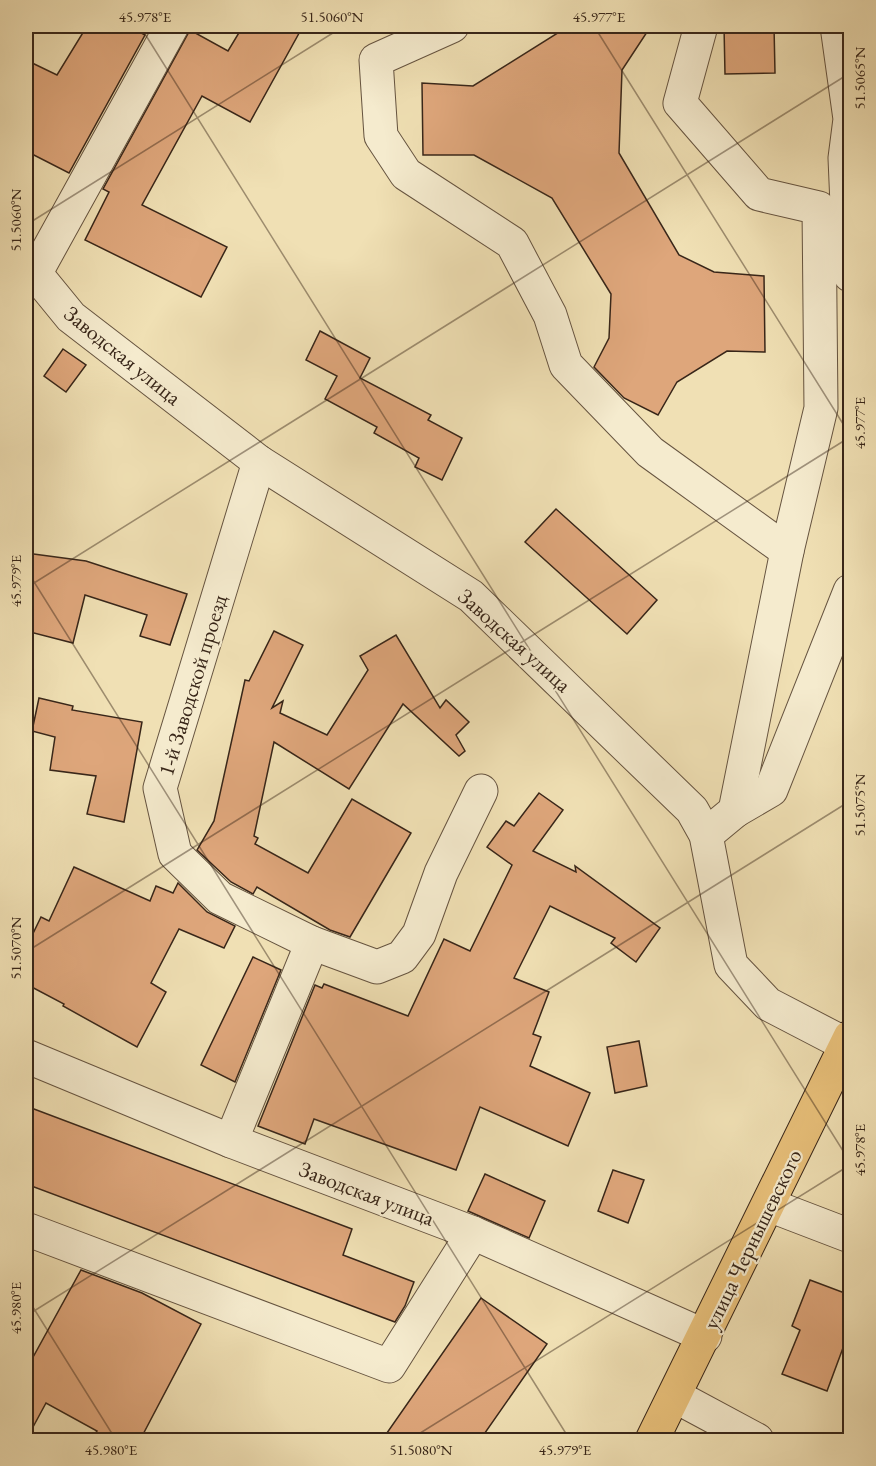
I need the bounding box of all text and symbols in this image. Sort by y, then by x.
text: 45.978°E [119,7,172,26]
text: 51.5060°N [301,7,364,26]
text: 45.977°E [573,7,626,26]
text: 51.5065°N [850,46,869,109]
text: 51.5060°N [6,188,25,251]
street label: Заводская улица [58,299,187,412]
text: 45.977°E [850,396,869,449]
text: 45.979°E [6,554,25,607]
street label: Заводская улица [452,582,578,699]
street label: 1-й Заводской проезд [151,591,234,779]
text: 51.5075°N [850,773,869,836]
text: 51.5070°N [6,916,25,979]
text: 45.978°E [850,1123,869,1176]
street label: улица Чернышевского [696,1144,809,1334]
street label: Заводская улица [295,1154,439,1233]
text: 45.980°E [6,1281,25,1334]
text: 45.980°E [85,1440,138,1459]
text: 51.5080°N [390,1440,453,1459]
text: 45.979°E [539,1440,592,1459]

